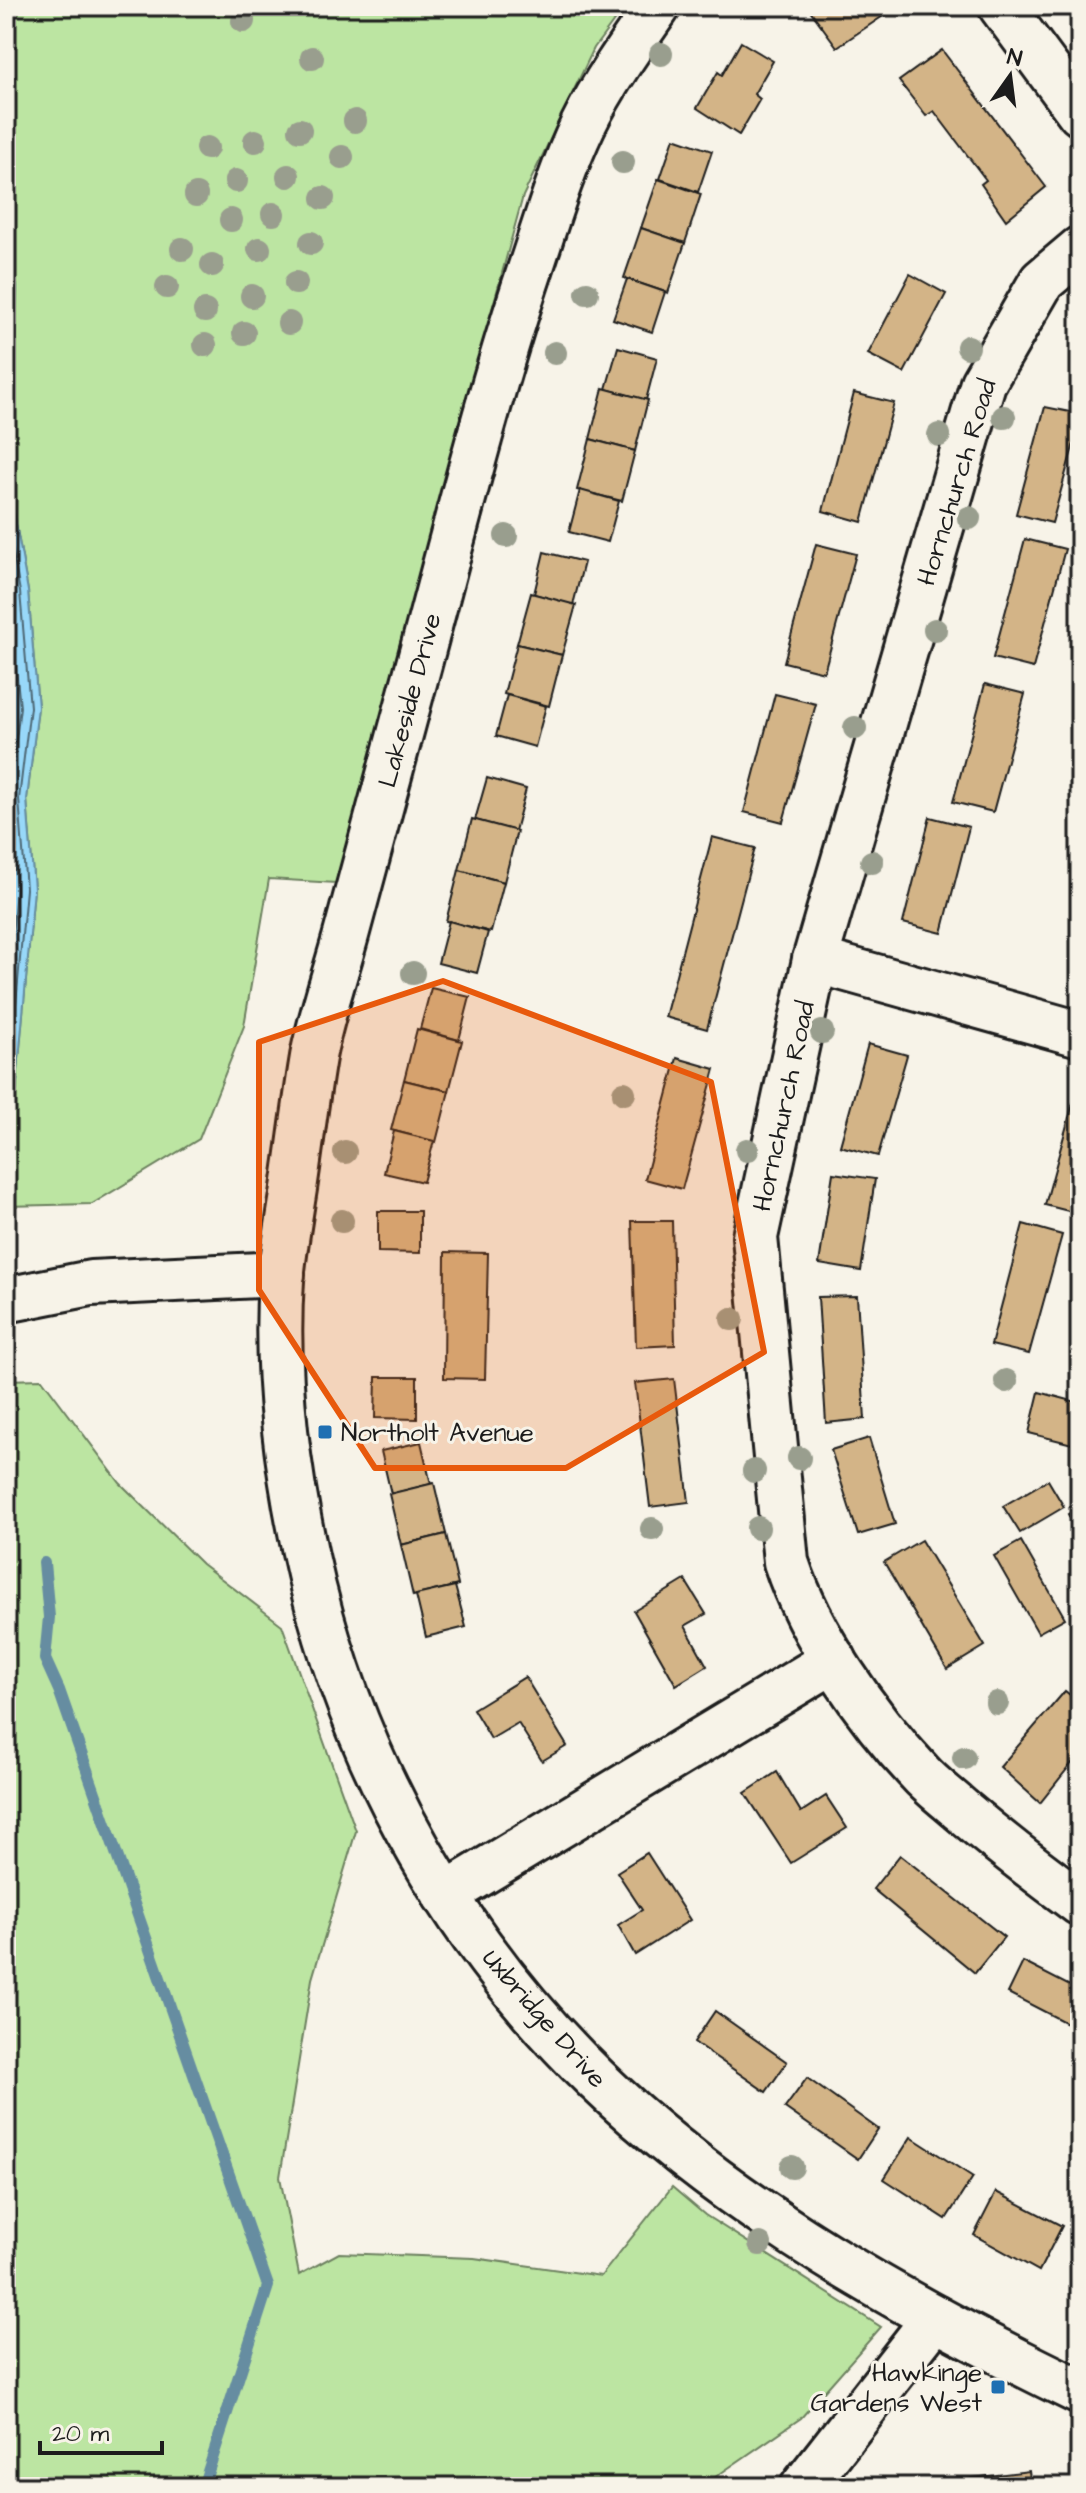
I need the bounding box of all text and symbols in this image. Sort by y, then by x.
north arrow [970,36,1050,116]
text: N [1004,41,1025,75]
street label: Hornchurch Road [908,375,1005,590]
street label: Lakeside Drive [369,609,450,791]
street label: Hornchurch Road [744,998,824,1215]
place label: Northolt Avenue [341,1415,534,1451]
marker: Northolt Avenue [316,1423,334,1441]
street label: Uxbridge Drive [472,1941,615,2097]
place label: Hawkinge Gardens West [810,2355,982,2421]
marker: Hawkinge Gardens West [989,2378,1007,2396]
scale bar [40,2405,162,2455]
text: 20 m [52,2417,109,2451]

